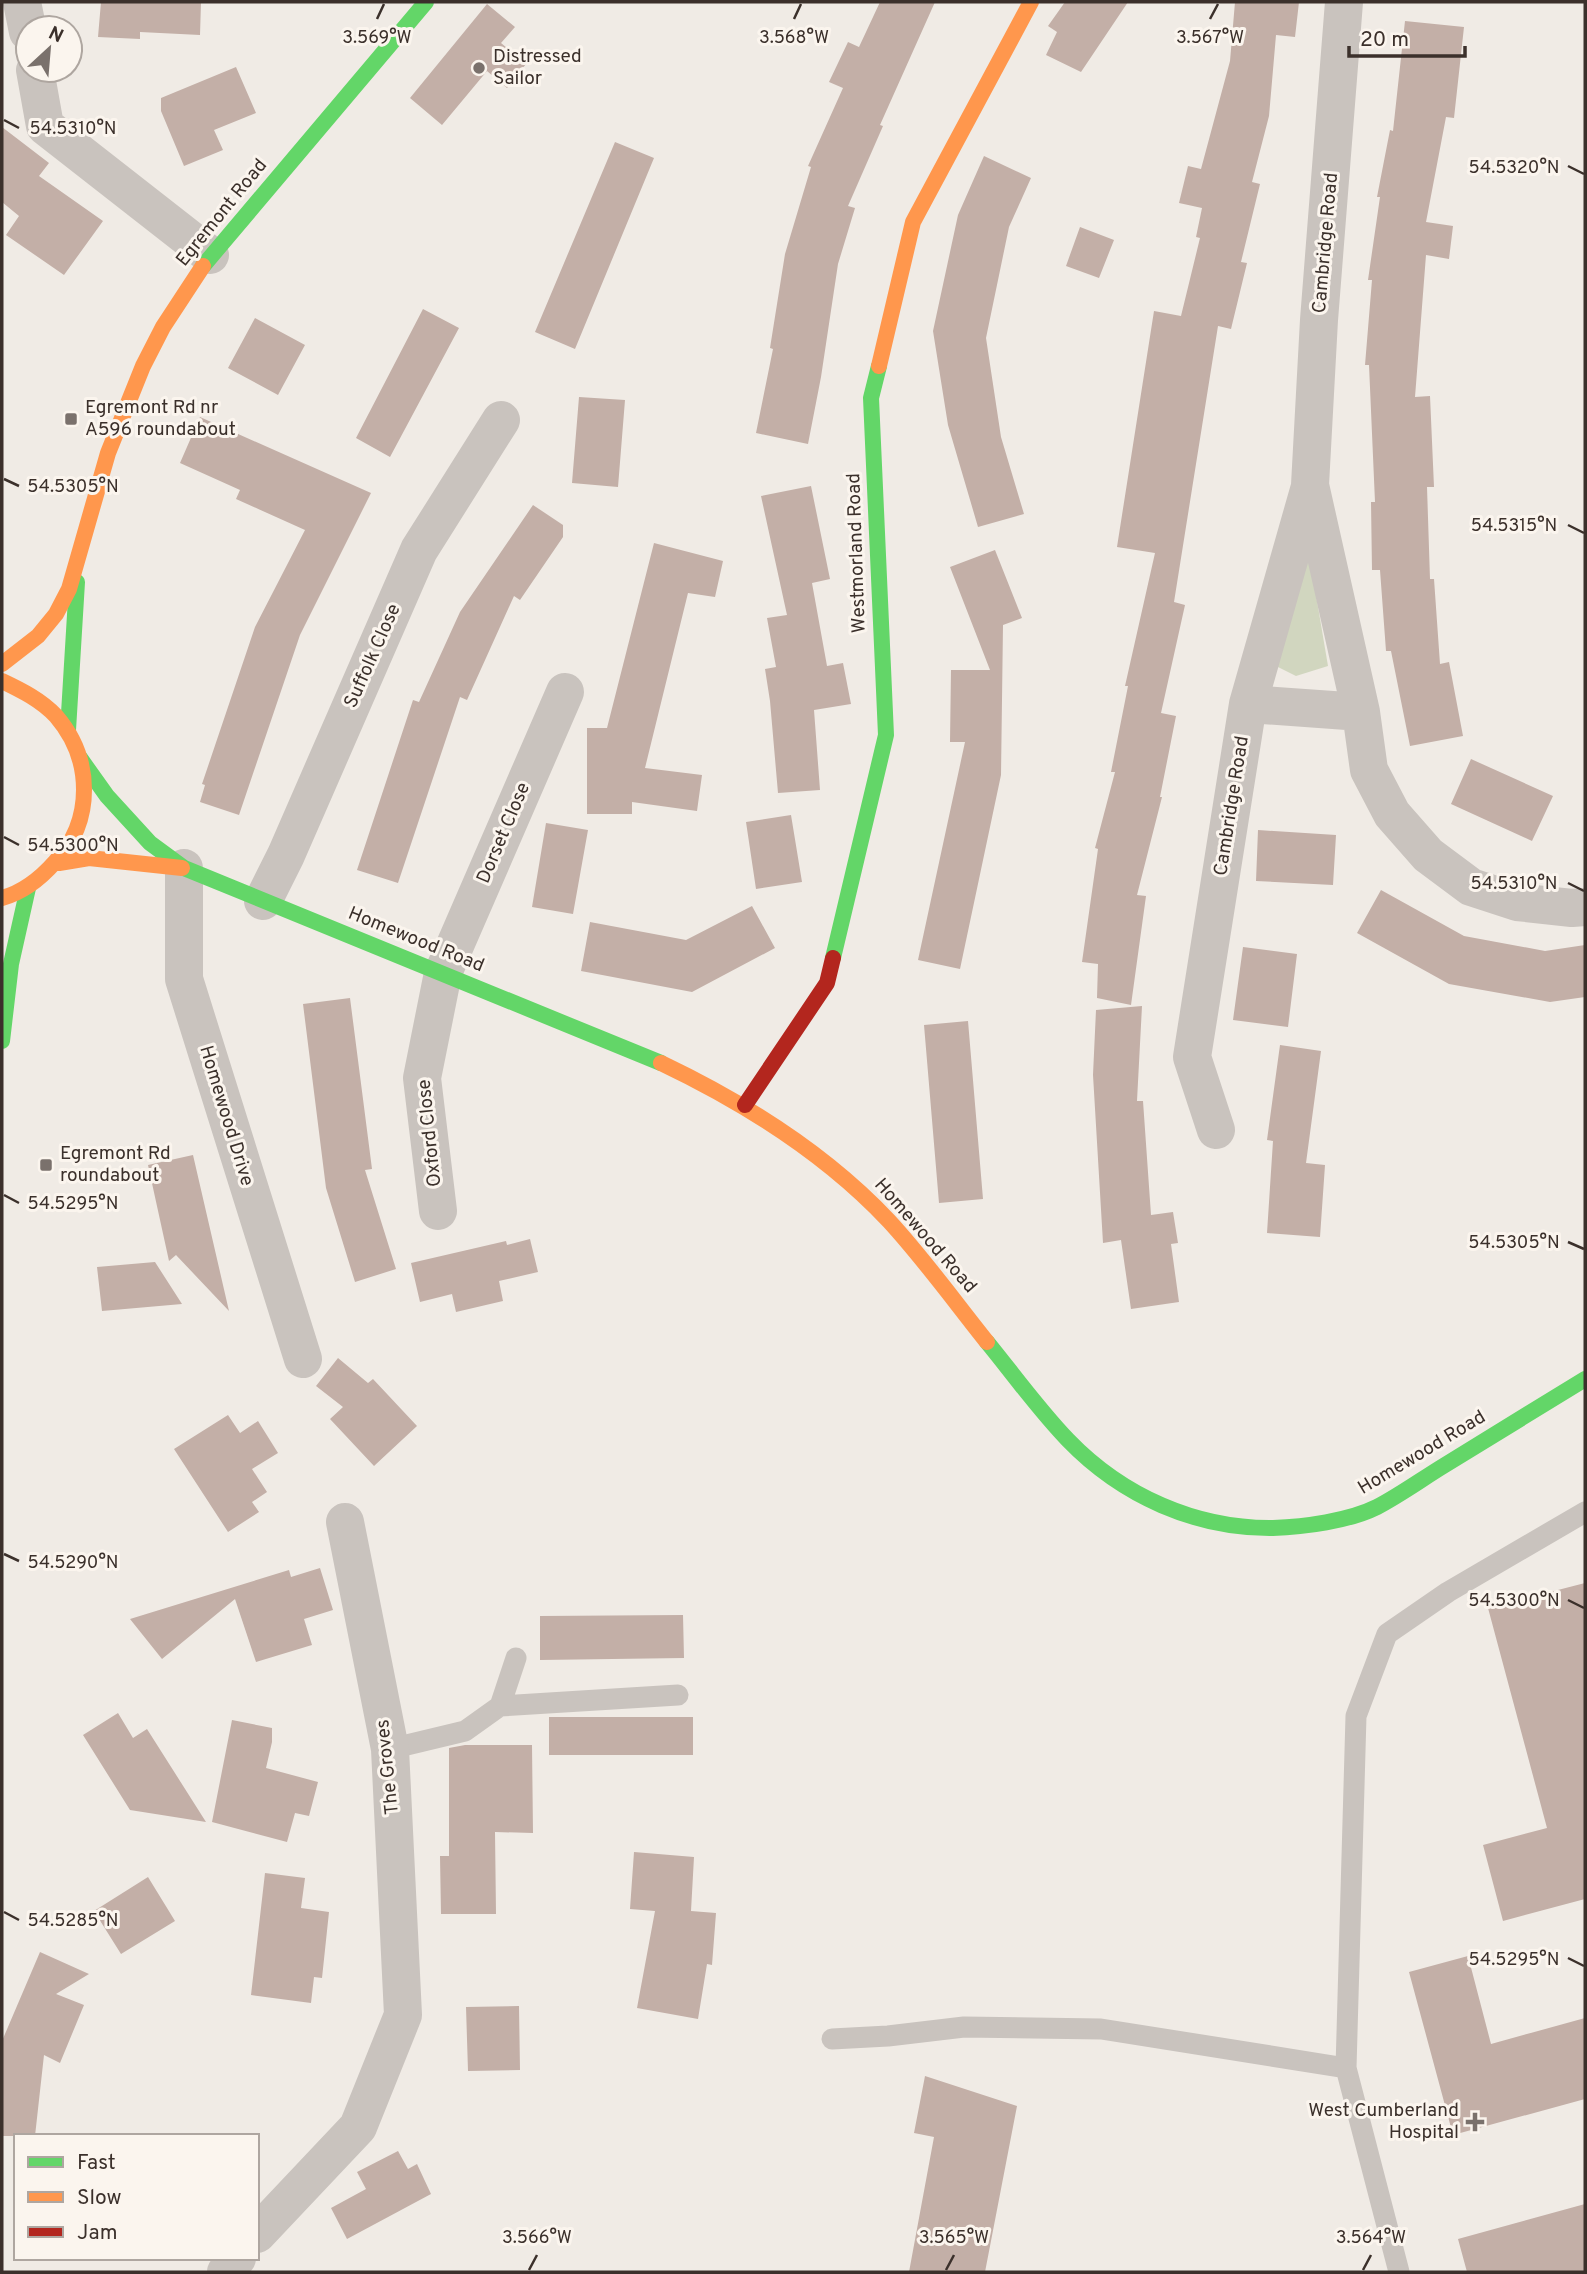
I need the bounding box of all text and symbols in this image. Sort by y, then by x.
north arrow [14,14,84,84]
scale bar [1349,14,1464,58]
text: N [44,22,67,49]
text: 3.569°W [342,27,412,50]
text: 3.568°W [759,27,829,50]
text: 3.567°W [1176,27,1244,50]
text: 20 m [1360,27,1409,54]
place label: Distressed Sailor [493,45,582,91]
marker: Distressed Sailor [471,60,487,76]
text: 54.5310°N [29,118,117,141]
street label: Egremont Road [171,154,273,272]
text: 54.5320°N [1468,157,1560,180]
street label: Cambridge Road [1308,172,1344,314]
place label: Egremont Rd nr A596 roundabout [85,396,236,442]
marker: Egremont Rd nr A596 roundabout [63,411,79,427]
street label: Westmorland Road [842,472,872,634]
text: 54.5305°N [27,476,119,499]
text: 54.5315°N [1471,515,1557,538]
street label: Suffolk Close [339,600,407,712]
street label: Cambridge Road [1209,734,1255,878]
street label: Dorset Close [472,779,536,887]
text: 54.5300°N [27,835,119,858]
text: 54.5310°N [1470,873,1558,896]
street label: Homewood Road [344,902,488,978]
street label: Homewood Drive [193,1043,259,1189]
street label: Oxford Close [412,1078,448,1188]
place label: Egremont Rd roundabout [60,1142,171,1188]
marker: Egremont Rd roundabout [38,1157,54,1173]
street label: Homewood Road [869,1174,981,1298]
text: 54.5295°N [28,1193,118,1216]
text: 54.5305°N [1468,1232,1560,1255]
street label: Homewood Road [1354,1405,1490,1501]
text: 54.5290°N [27,1552,119,1575]
text: 54.5300°N [1468,1590,1560,1613]
street label: The Groves [371,1718,405,1816]
text: 54.5285°N [27,1910,119,1933]
text: 54.5295°N [1469,1949,1559,1972]
place label: West Cumberland Hospital [1308,2099,1459,2145]
marker: West Cumberland Hospital [1465,2112,1485,2132]
legend [14,2134,259,2260]
text: Fast [77,2150,116,2177]
text: Slow [77,2185,122,2212]
text: Jam [77,2220,118,2247]
text: 3.566°W [502,2227,572,2250]
text: 3.565°W [919,2227,989,2250]
text: 3.564°W [1336,2227,1406,2250]

